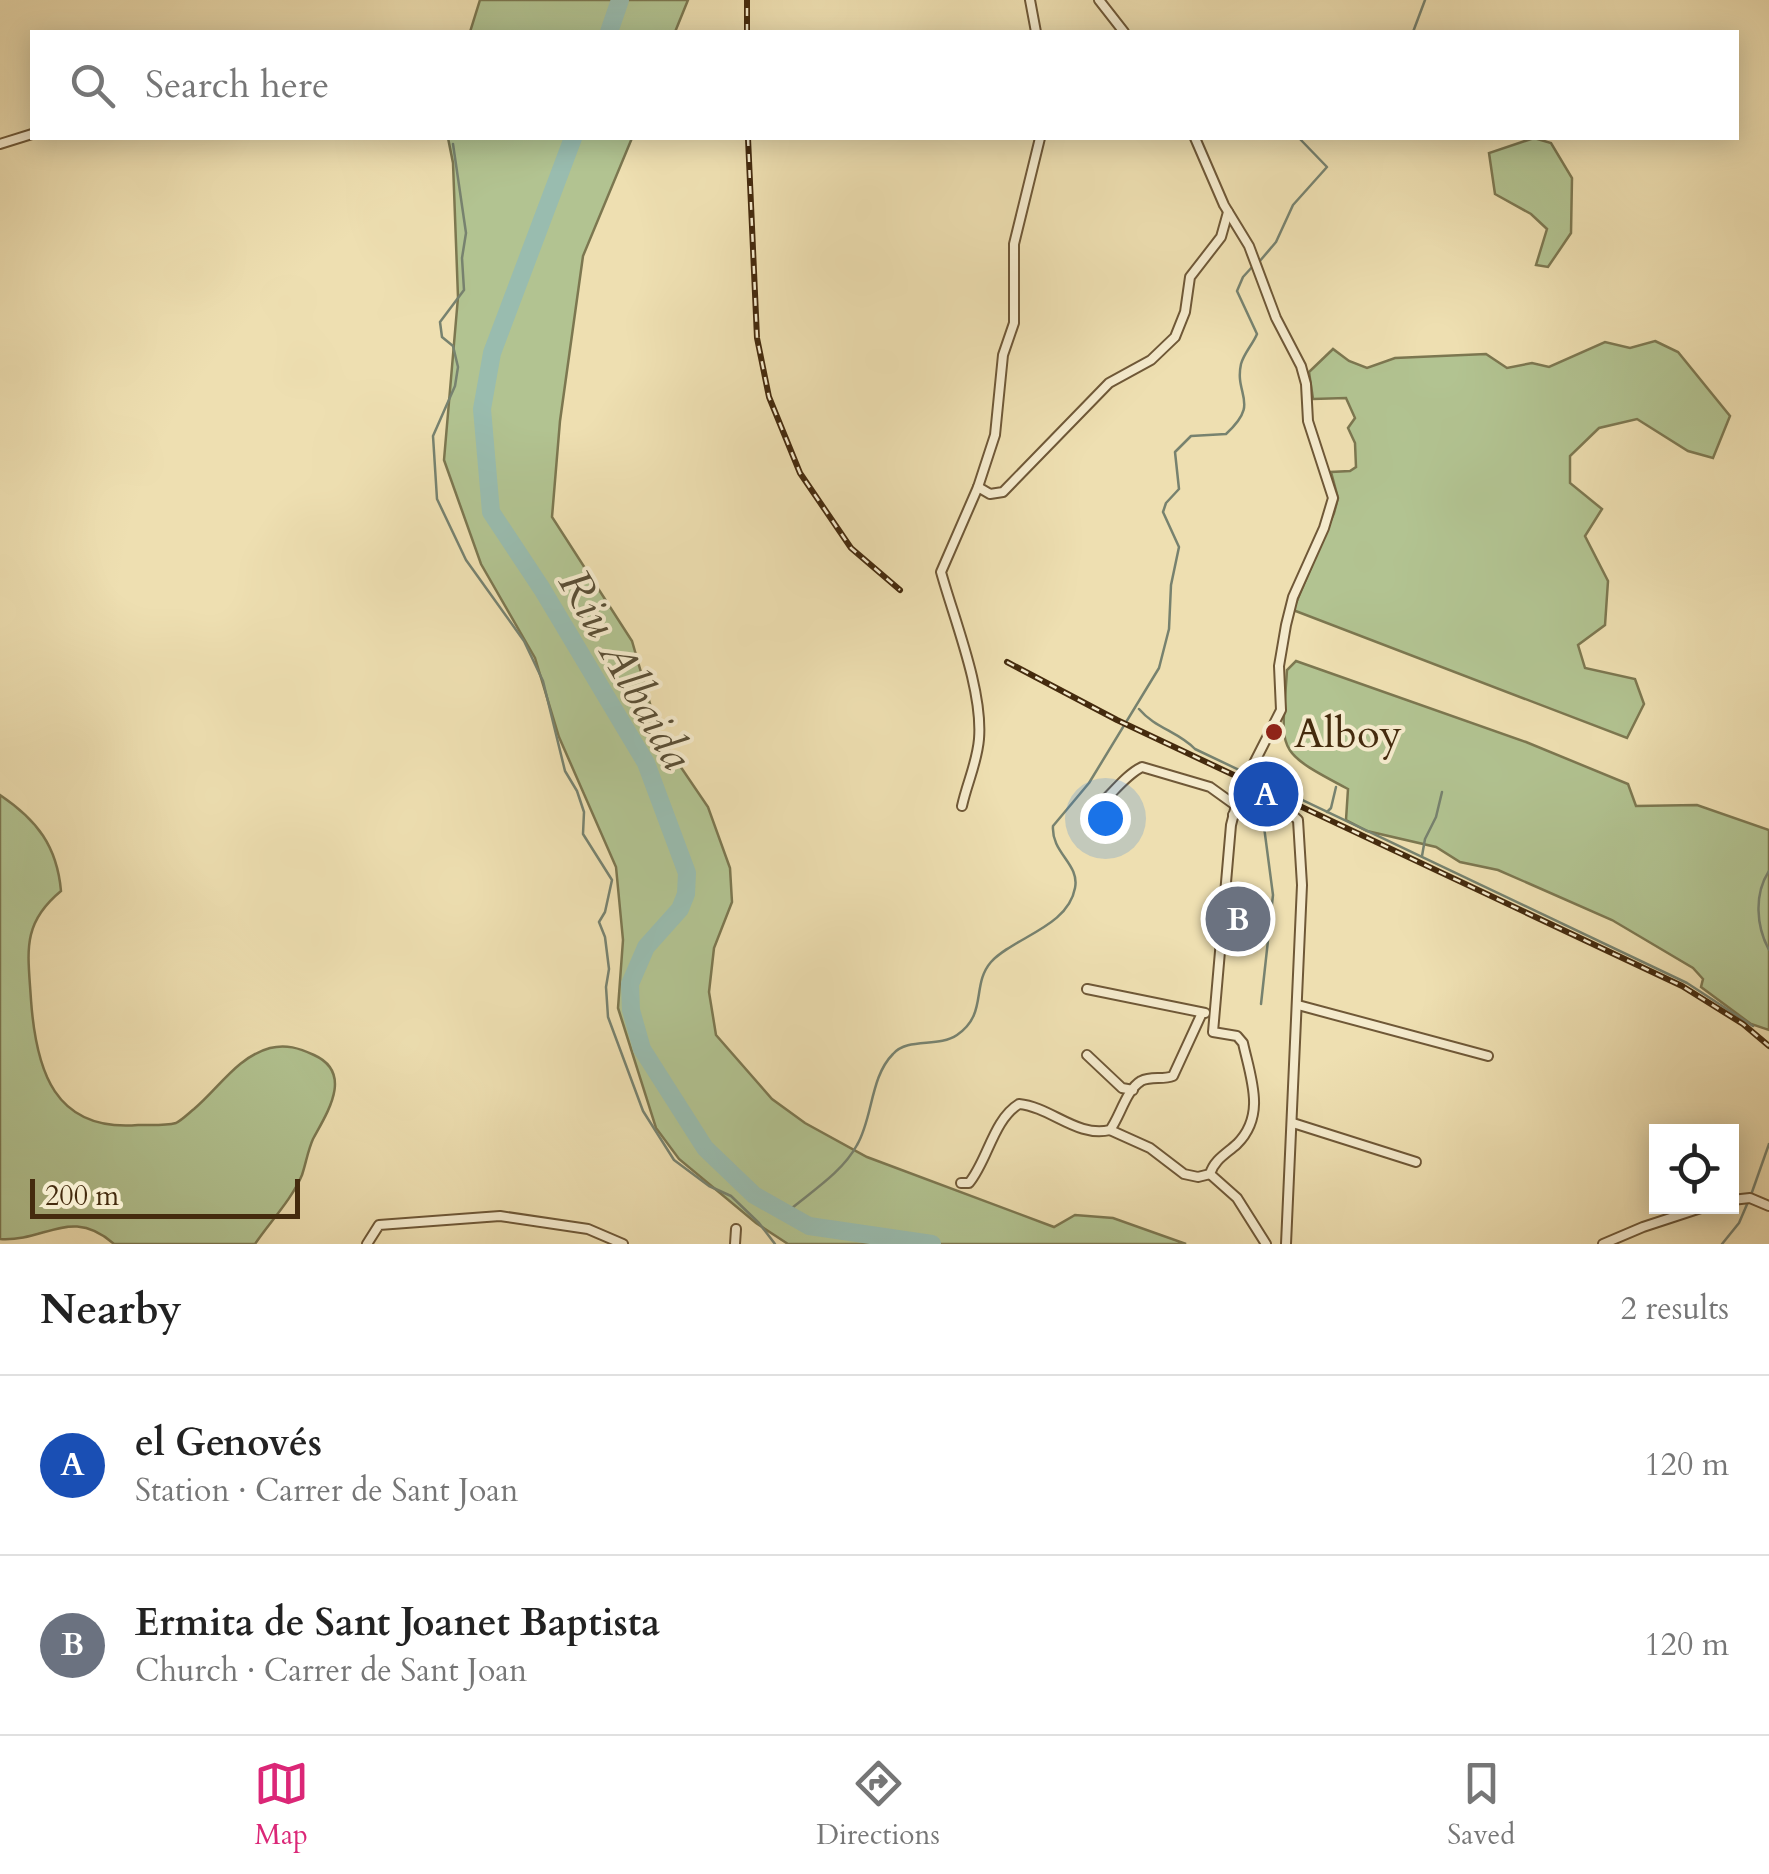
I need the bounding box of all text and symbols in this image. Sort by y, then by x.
search box [30,30,1739,140]
icon: search [65,58,120,113]
text: Search here [145,59,329,111]
water label: Riu Albaida [544,559,707,781]
place label: Alboy [1294,705,1402,762]
marker: Alboy [1263,721,1285,743]
pin: A [1234,756,1298,832]
your location [1080,793,1131,844]
pin: B [1206,882,1270,956]
map controls [1649,1124,1739,1214]
button: locate [1649,1124,1739,1214]
scale bar [30,1174,300,1218]
text: 200 m [45,1177,119,1215]
text: Nearby [40,1281,182,1338]
text: 2 results [1621,1287,1729,1331]
text: el Genovés [135,1417,322,1469]
text: A [60,1443,85,1487]
text: 120 m [1644,1443,1729,1487]
text: Station · Carrer de Sant Joan [135,1469,518,1513]
text: Ermita de Sant Joanet Baptista [135,1597,660,1649]
text: B [61,1623,84,1667]
text: 120 m [1644,1623,1729,1667]
text: Church · Carrer de Sant Joan [135,1649,527,1693]
tab: Map [254,1756,309,1854]
tab: Directions [816,1756,940,1854]
tab: Saved [1447,1756,1515,1854]

